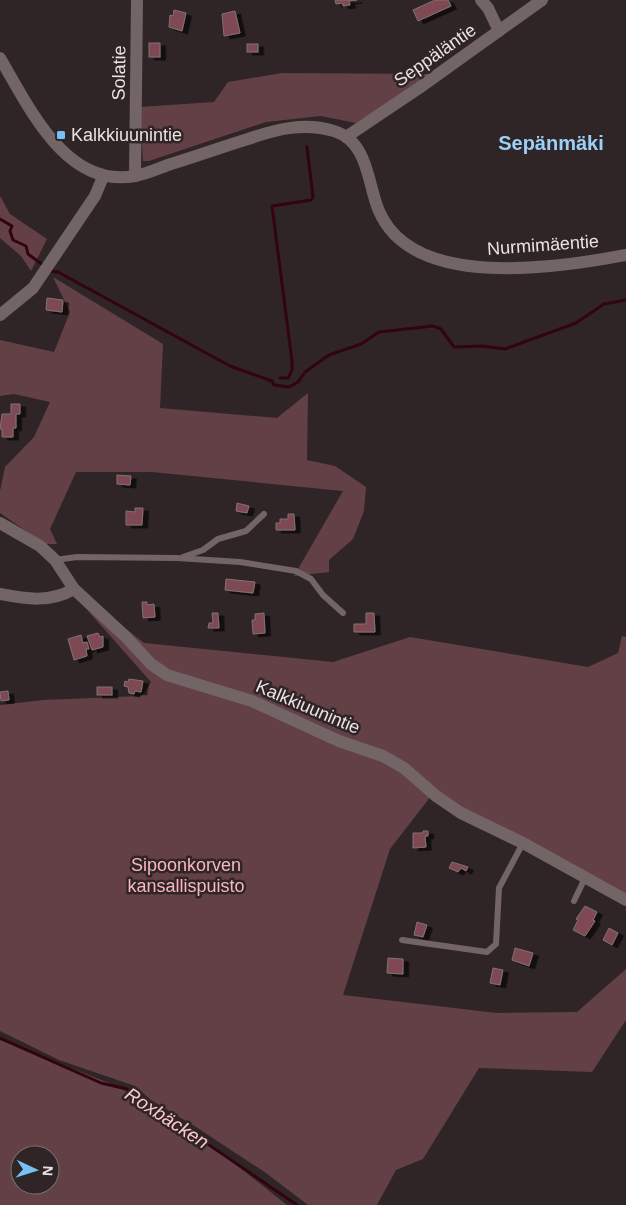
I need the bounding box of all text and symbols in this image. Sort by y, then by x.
street label: Seppäläntie [390,20,480,90]
street label: Solatie [109,45,129,101]
place label: Kalkkiuunintie [71,125,182,145]
marker: Kalkkiuunintie [55,129,67,141]
district label: Sepänmäki [498,132,604,154]
street label: Nurmimäentie [486,231,600,259]
street label: Kalkkiuunintie [253,676,363,738]
park label: Sipoonkorven kansallispuisto [127,855,245,896]
water label: Roxbäcken [121,1083,213,1153]
north arrow [10,1145,60,1195]
text: N [40,1165,56,1177]

